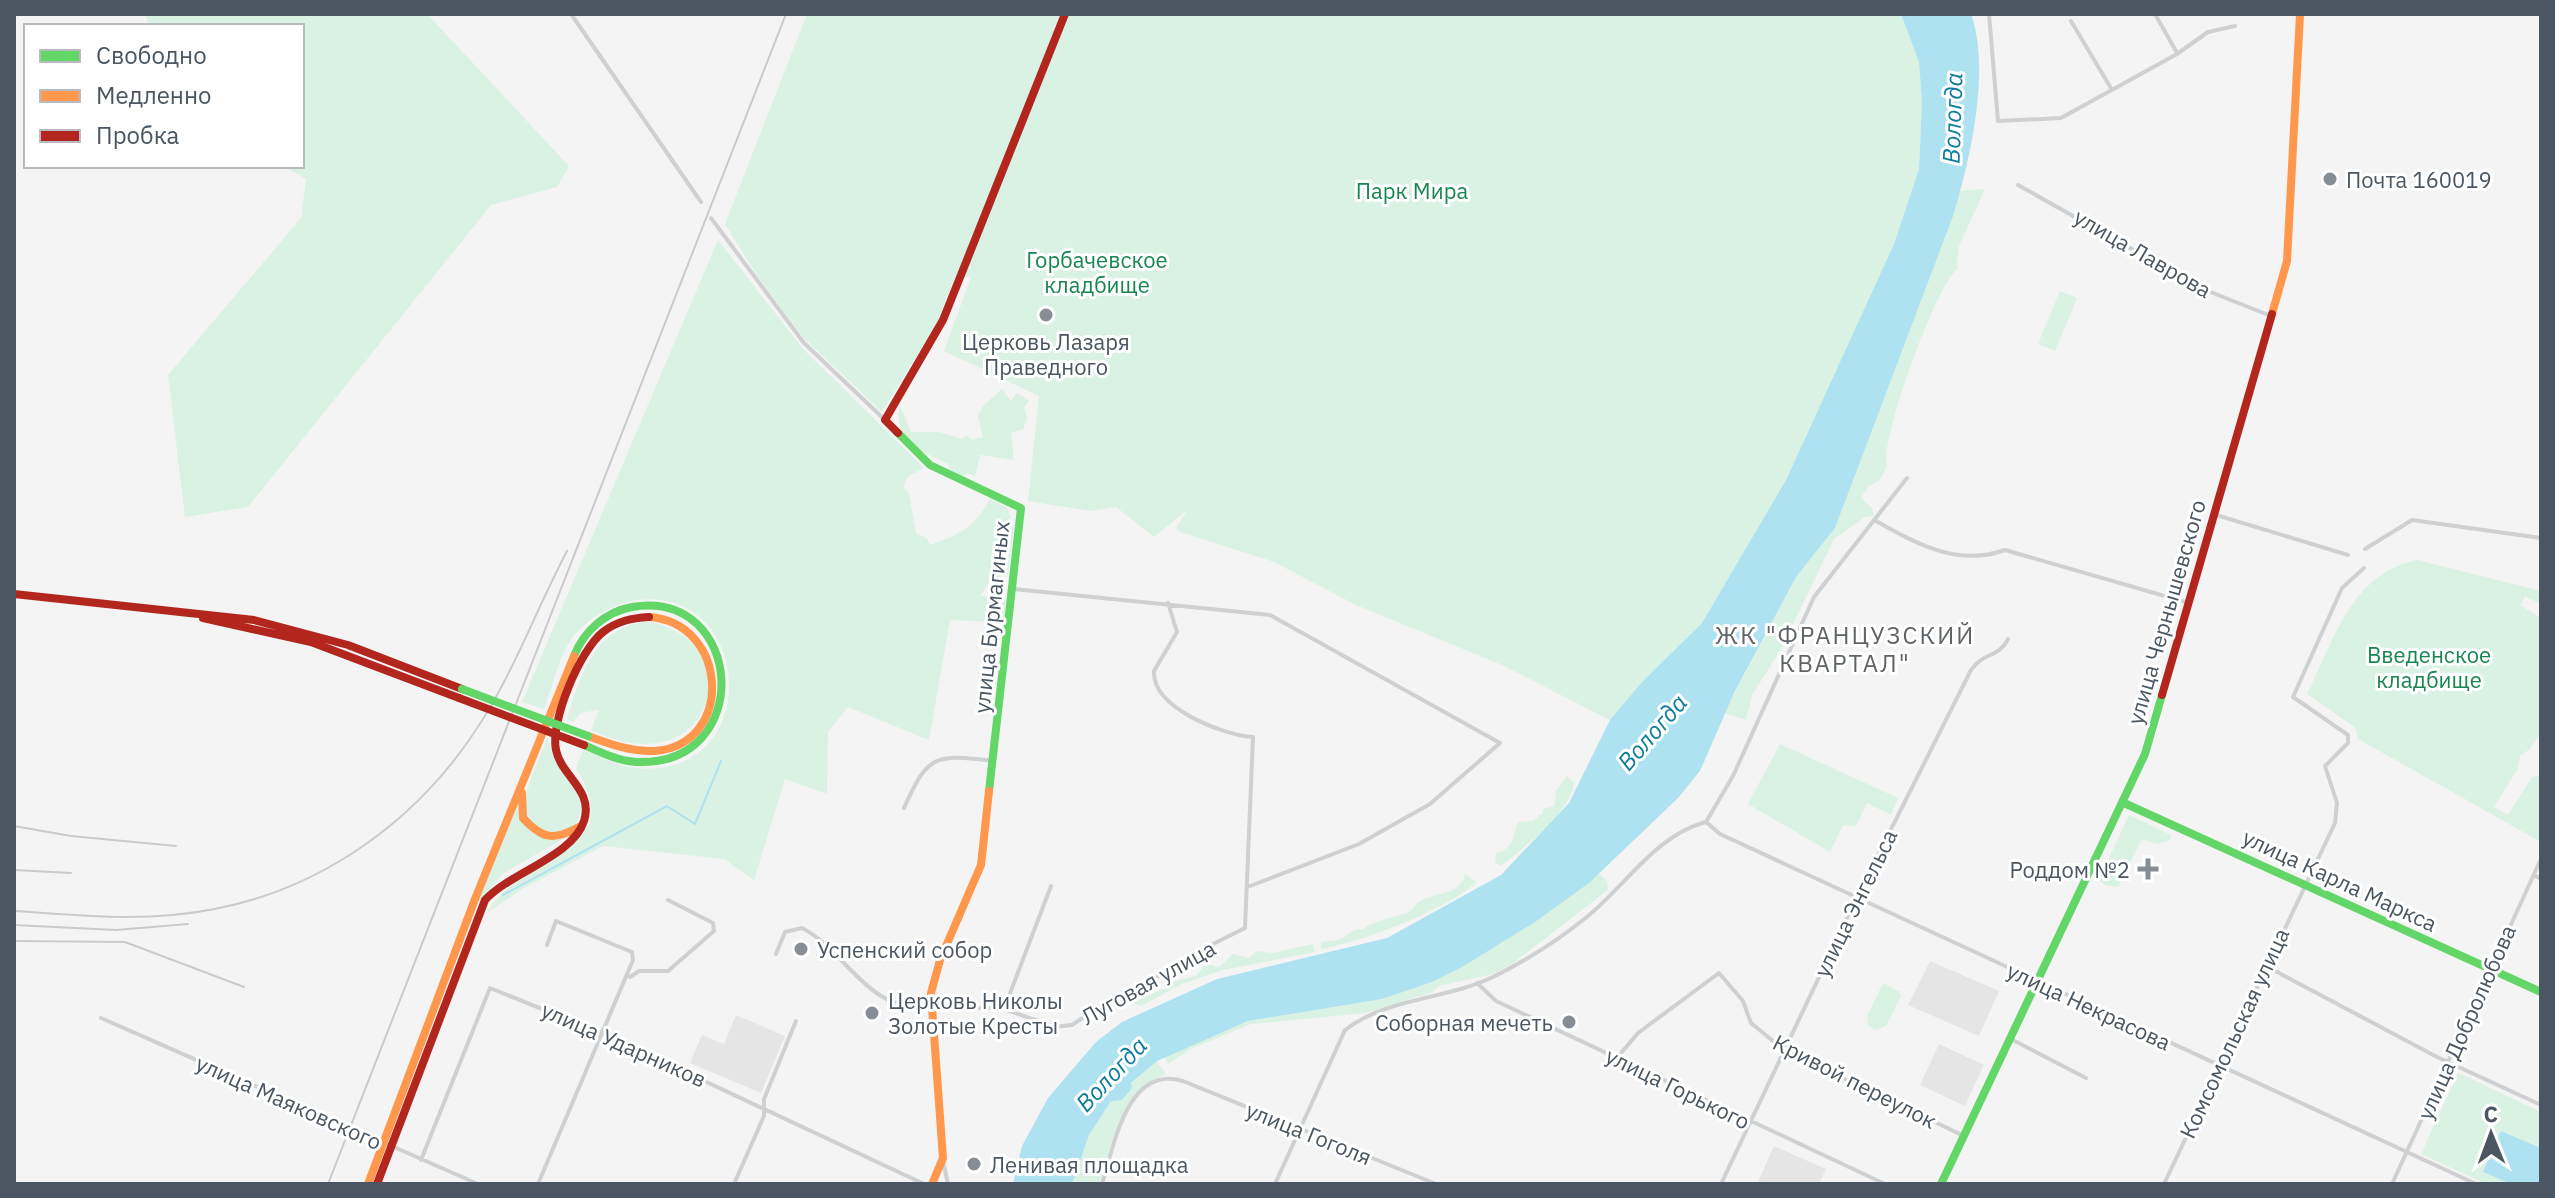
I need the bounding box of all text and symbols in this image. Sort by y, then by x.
legend [24,24,304,168]
text: Свободно [96,39,207,71]
water label: Вологда [1934,72,1970,164]
text: Медленно [96,79,212,111]
text: Пробка [96,119,180,151]
place label: Почта 160019 [2346,165,2492,194]
marker: Почта 160019 [2321,170,2339,188]
park label: Парк Мира [1356,176,1468,205]
street label: улица Лаврова [2069,202,2217,304]
park label: Горбачевское кладбище [1026,245,1168,299]
marker: Церковь Лазаря Праведного [1037,306,1055,324]
place label: Церковь Лазаря Праведного [962,327,1130,381]
street label: улица Чернышевского [2120,496,2212,728]
street label: улица Бурмагиных [966,519,1016,715]
district label: ЖК "ФРАНЦУЗСКИЙ КВАРТАЛ" [1715,619,1975,679]
park label: Введенское кладбище [2367,640,2491,694]
water label: Вологда [1610,687,1694,777]
street label: улица Карла Маркса [2238,822,2442,938]
street label: улица Энгельса [1807,824,1903,982]
place label: Роддом №2 [2010,855,2130,884]
marker: Роддом №2 [2137,858,2159,880]
street label: улица Добролюбова [2410,920,2522,1124]
street label: Комсомольская улица [2172,923,2296,1143]
street label: Луговая улица [1076,933,1221,1031]
place label: Успенский собор [817,935,992,964]
marker: Успенский собор [792,940,810,958]
street label: улица Некрасова [2002,955,2176,1057]
place label: Церковь Николы Золотые Кресты [888,986,1063,1040]
street label: улица Ударников [537,995,711,1093]
marker: Церковь Николы Золотые Кресты [863,1004,881,1022]
place label: Соборная мечеть [1375,1008,1553,1037]
marker: Соборная мечеть [1560,1013,1578,1031]
street label: Кривой переулок [1768,1027,1942,1135]
water label: Вологда [1068,1030,1154,1118]
street label: улица Горького [1601,1041,1755,1135]
street label: улица Маяковского [192,1048,386,1156]
north arrow [2451,1094,2531,1174]
street label: улица Гоголя [1242,1095,1376,1171]
text: С [2483,1099,2498,1128]
place label: Ленивая площадка [990,1150,1189,1179]
marker: Ленивая площадка [965,1155,983,1173]

